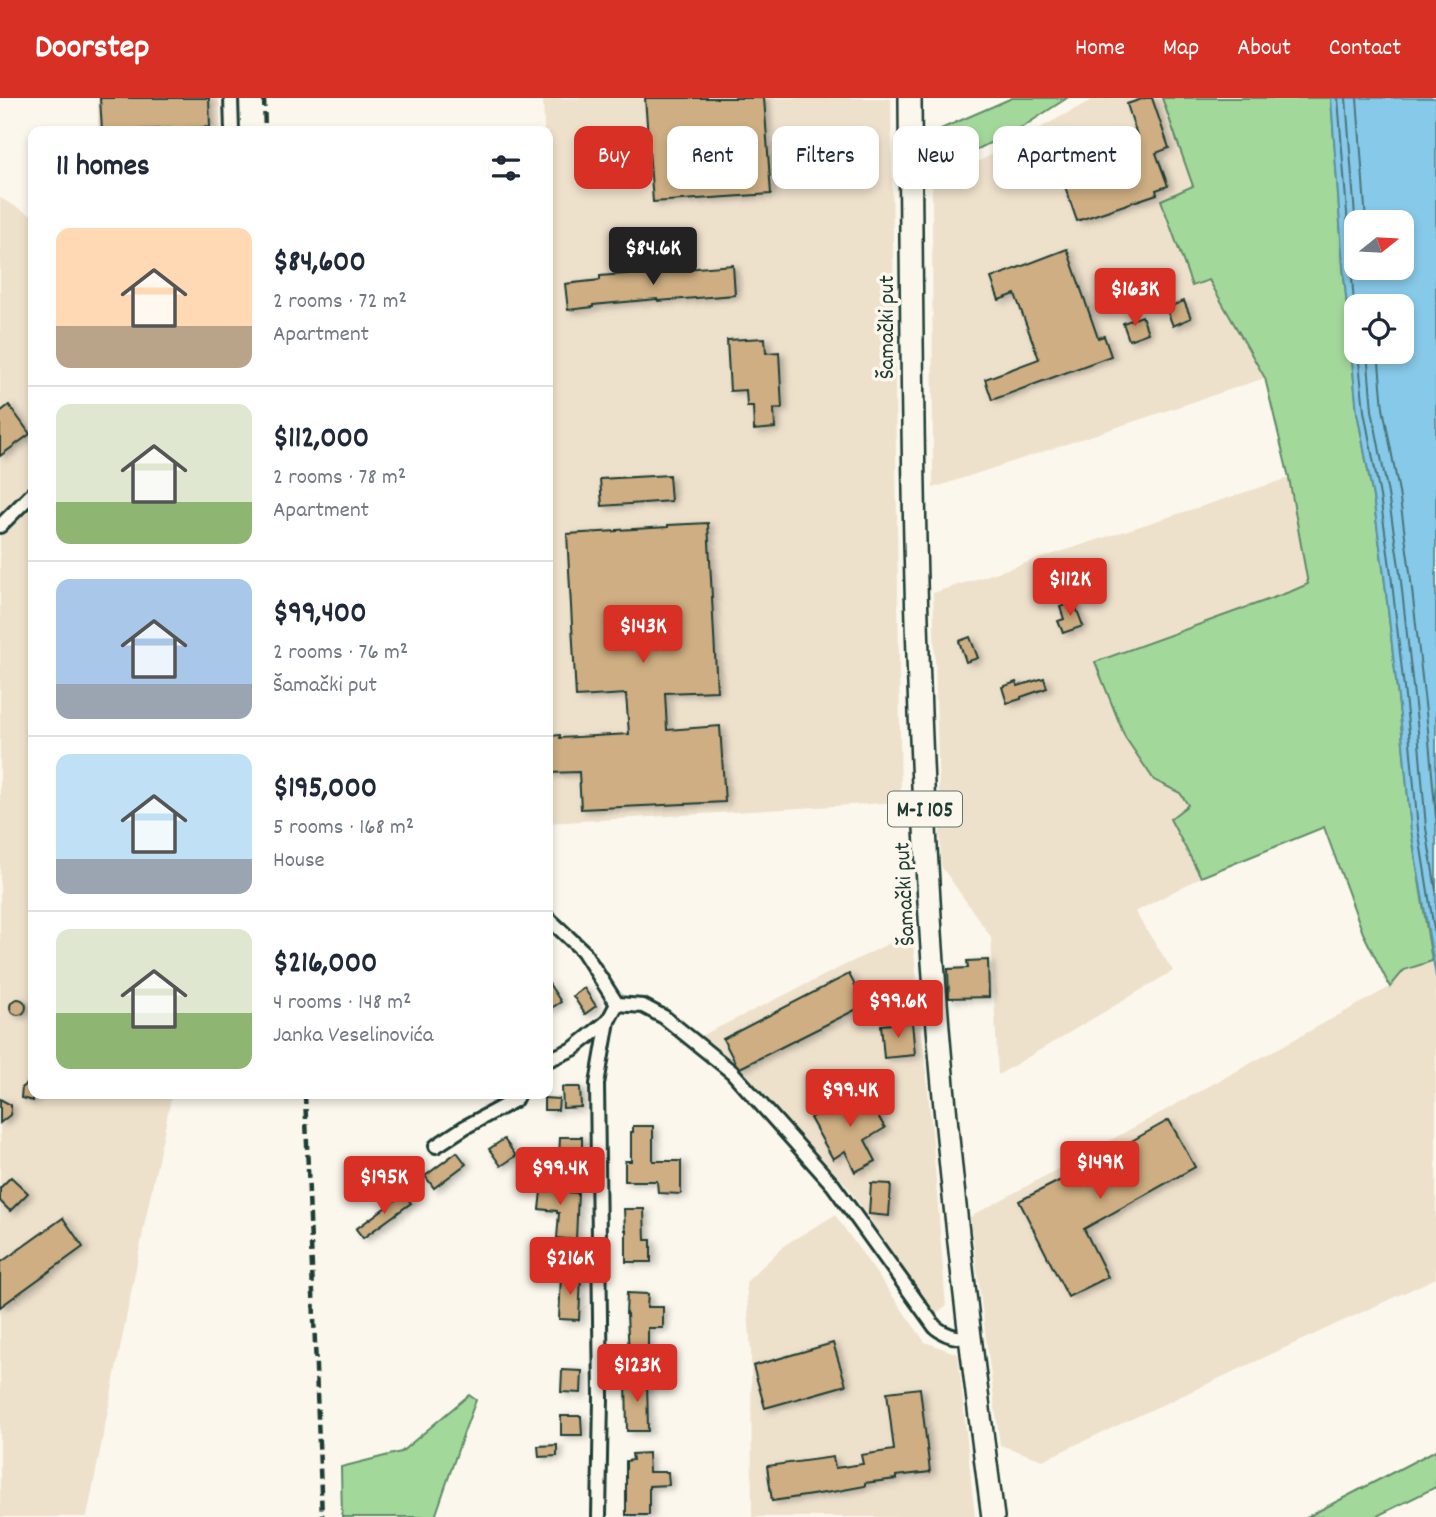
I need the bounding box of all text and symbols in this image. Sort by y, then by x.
text: Doorstep [35,26,149,73]
text: Home [1075,32,1125,66]
text: Map [1163,32,1199,66]
text: About [1237,32,1291,66]
text: Contact [1329,32,1401,66]
chip: Buy [574,126,653,189]
chip: Rent [667,126,758,189]
chip: Filters [772,126,879,189]
chip: New [893,126,979,189]
chip: Apartment [993,126,1141,189]
text: 11 homes [56,147,150,190]
icon: filters [487,149,525,187]
north arrow [1344,210,1414,280]
map controls [1344,210,1414,364]
pin: $84.6K [596,228,710,287]
text: $84.6K [625,233,681,266]
text: $84,600 [273,243,366,286]
icon: home [112,256,196,340]
pin: $163K [1086,268,1184,328]
text: $163K [1111,274,1159,307]
street label: Šamački put [872,275,905,379]
text: 2 rooms · 72 m² [273,286,407,319]
button: locate [1344,294,1414,364]
text: Apartment [273,319,369,352]
text: $112,000 [273,419,369,462]
icon: home [112,432,196,516]
text: 2 rooms · 78 m² [273,462,406,495]
text: Apartment [273,495,369,528]
pin: $112K [1021,559,1119,618]
text: $112K [1049,564,1091,597]
text: $99,400 [273,594,367,637]
pin: $143K [594,606,692,665]
icon: home [112,607,196,691]
text: $143K [619,611,667,644]
text: 2 rooms · 76 m² [273,637,408,670]
text: Šamački put [273,670,377,703]
text: $195,000 [273,769,377,812]
icon: home [112,782,196,866]
road number: M-I 105 [888,792,962,826]
text: 5 rooms · 168 m² [273,812,414,845]
street label: Šamački put [887,841,926,947]
text: House [273,845,325,878]
text: $216,000 [273,944,377,987]
icon: home [112,957,196,1041]
pin: $99.6K [841,981,955,1040]
text: $99.6K [869,986,927,1019]
text: 4 rooms · 148 m² [273,987,411,1020]
text: Janka Veselinovića [273,1020,434,1053]
pin: $99.4K [793,1070,907,1129]
text: $99.4K [822,1075,878,1108]
pin: $149K [1051,1142,1149,1201]
text: $149K [1076,1147,1124,1180]
pin: $99.4K [503,1148,617,1207]
text: $99.4K [532,1153,588,1186]
pin: $195K [335,1156,433,1216]
text: $195K [360,1162,408,1195]
pin: $216K [521,1238,619,1297]
text: $216K [546,1243,594,1276]
pin: $123K [588,1344,686,1404]
text: $123K [613,1350,661,1383]

